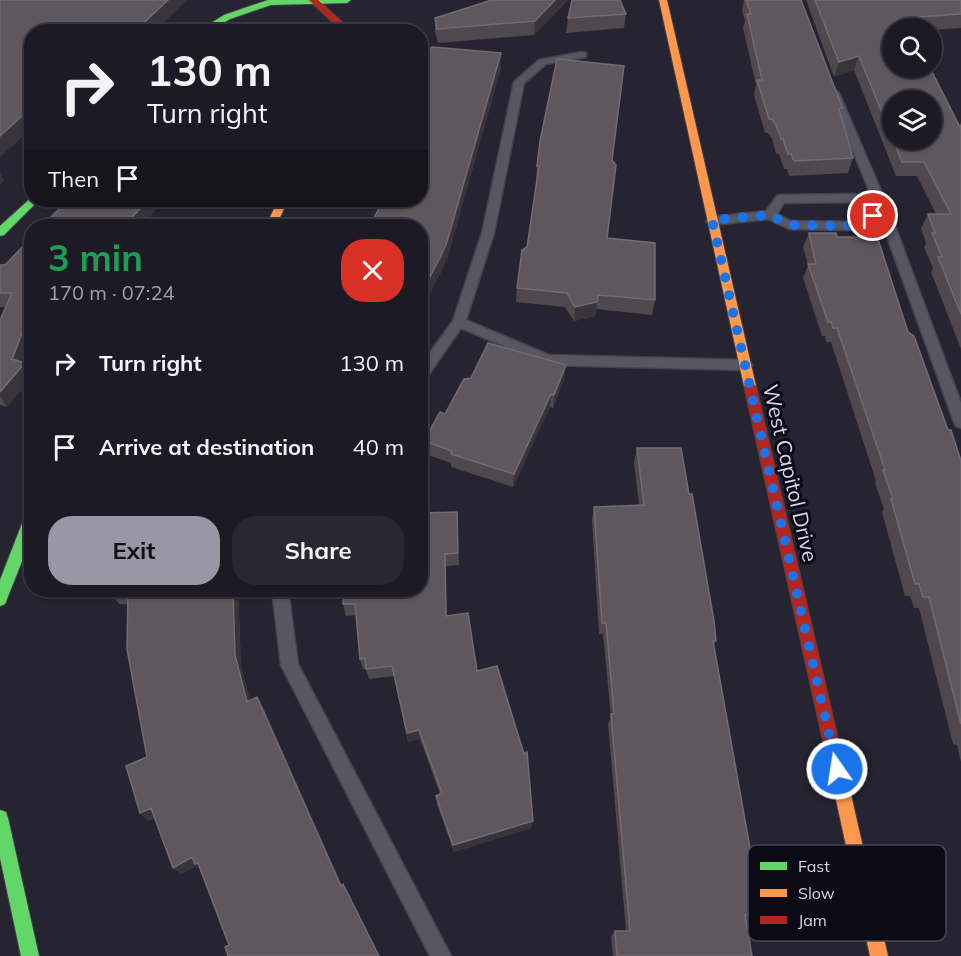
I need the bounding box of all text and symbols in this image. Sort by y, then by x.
map controls [882,18,942,150]
button: search [882,18,942,78]
text: 130 m [147,44,272,97]
icon: right [48,48,126,126]
button: layers [882,90,942,150]
text: Turn right [147,96,267,130]
icon: arrive [111,162,144,195]
text: Then [48,165,99,193]
pin [847,190,898,241]
icon: arrive [856,199,889,232]
text: 3 min [48,235,143,280]
button: close [341,239,404,302]
text: 170 m · 07:24 [48,280,174,305]
icon: right [48,347,81,380]
text: Turn right [99,349,202,377]
text: 130 m [339,349,404,377]
street label: West Capitol Drive [758,382,824,564]
icon: arrive [48,431,81,464]
text: Arrive at destination [99,433,314,461]
text: 40 m [353,433,404,461]
button: Exit [48,516,220,585]
button: Share [232,516,404,585]
position arrow [805,737,869,801]
legend [748,845,946,941]
text: Fast [798,856,830,876]
text: Slow [798,883,835,903]
text: Jam [798,910,827,930]

